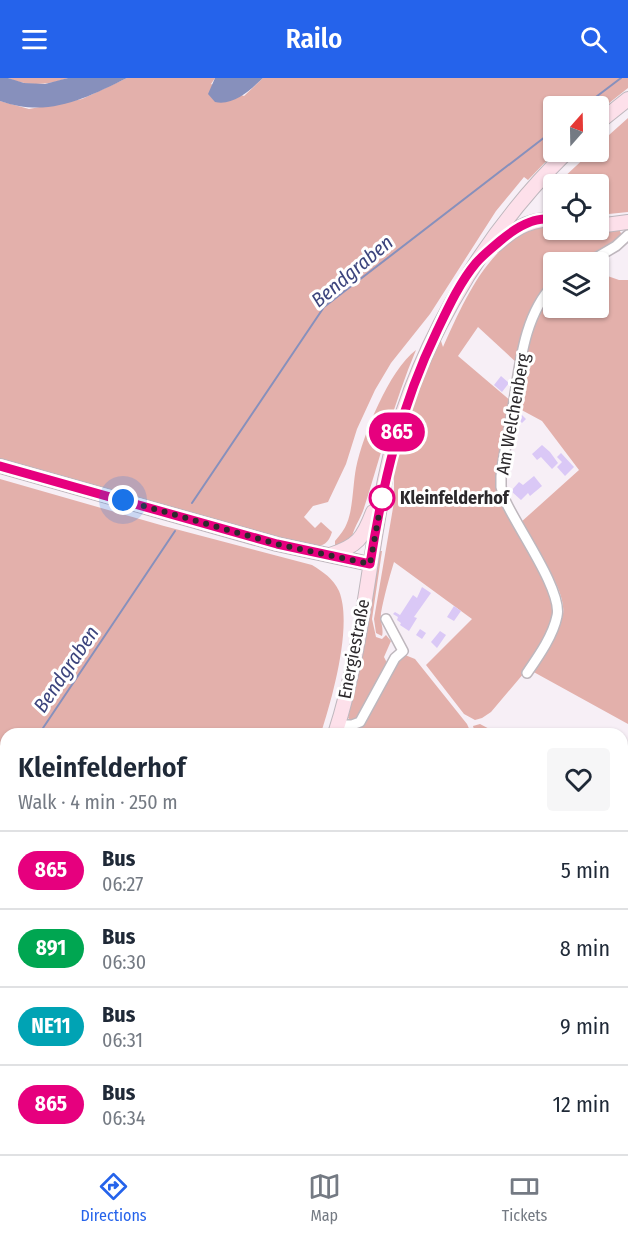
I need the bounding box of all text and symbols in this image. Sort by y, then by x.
icon: menu [18,23,51,56]
text: Railo [286,23,342,55]
icon: search [577,23,610,56]
north arrow [543,96,609,162]
map controls [543,96,609,318]
button: locate [543,174,609,240]
water label: Bendgraben [306,230,398,312]
button: layers [543,252,609,318]
street label: Am Welchenberg [491,351,535,476]
line badge: 865 [362,412,432,452]
text: 865 [381,419,413,445]
your location [108,485,138,515]
marker: Kleinfelderhof [369,485,395,511]
place label: Kleinfelderhof [400,487,511,509]
street label: Energiestraße [334,597,374,701]
water label: Bendgraben [28,621,104,717]
button: heart [547,748,610,811]
text: Kleinfelderhof [18,751,186,784]
text: Walk · 4 min · 250 m [18,790,178,814]
text: Bus [102,845,135,872]
text: 865 [35,857,67,883]
text: 5 min [561,857,610,884]
text: 06:27 [102,872,143,896]
text: Bus [102,923,135,950]
text: 891 [36,935,66,961]
text: 8 min [560,935,610,962]
text: 06:30 [102,950,146,974]
text: Bus [102,1001,135,1028]
text: NE11 [31,1013,71,1039]
text: 9 min [560,1013,610,1040]
text: 06:31 [102,1028,143,1052]
text: Bus [102,1079,135,1106]
text: 865 [35,1091,67,1117]
text: 12 min [552,1091,610,1118]
text: 06:34 [102,1106,145,1130]
tab: Directions [81,1170,147,1225]
tab: Map [308,1170,341,1225]
tab: Tickets [502,1170,547,1225]

